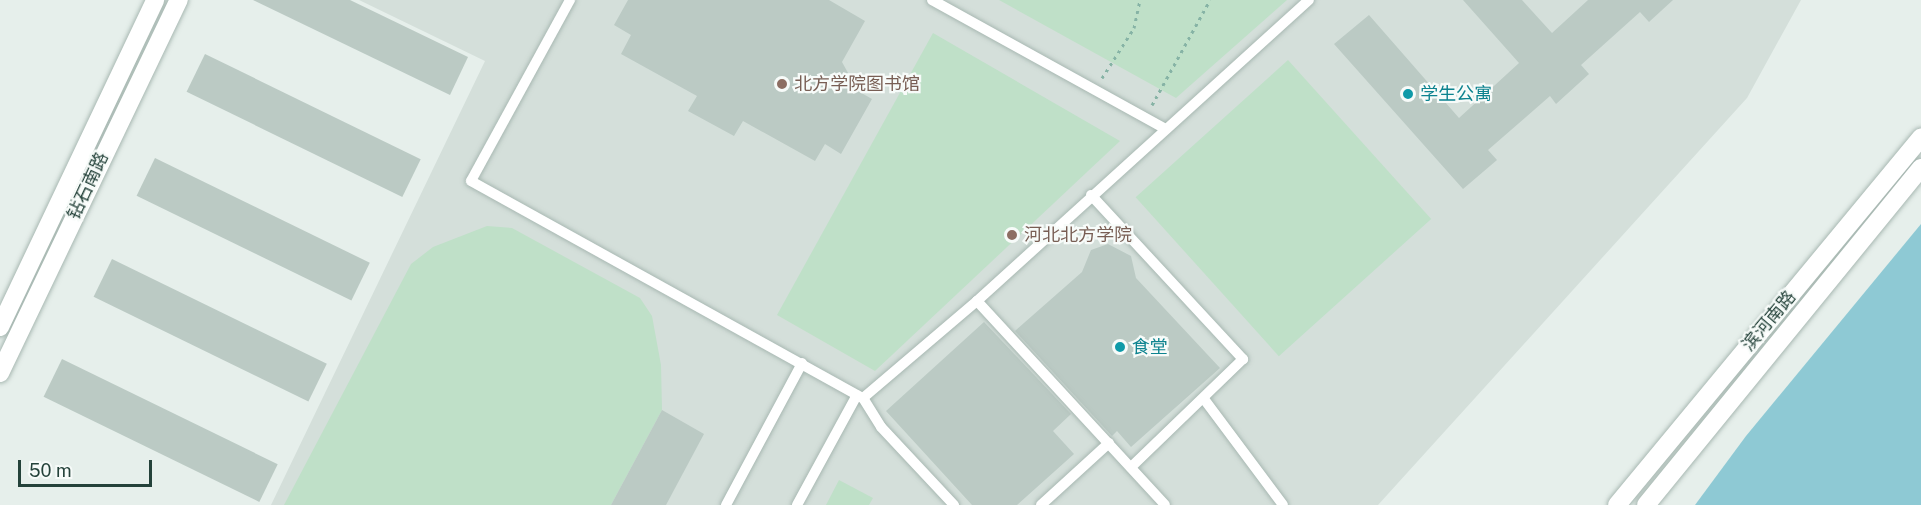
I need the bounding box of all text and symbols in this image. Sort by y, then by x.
place label: 北方学院图书馆 [794,73,920,95]
marker: 北方学院图书馆 [775,77,789,91]
place label: 学生公寓 [1420,83,1492,105]
marker: 学生公寓 [1401,87,1415,101]
street label: 钻石南路 [63,149,113,223]
place label: 河北北方学院 [1024,224,1132,246]
marker: 河北北方学院 [1005,228,1019,242]
street label: 滨河南路 [1738,286,1800,356]
place label: 食堂 [1132,336,1168,358]
marker: 食堂 [1113,340,1127,354]
scale bar [21,448,154,486]
text: 50 m [29,460,72,481]

